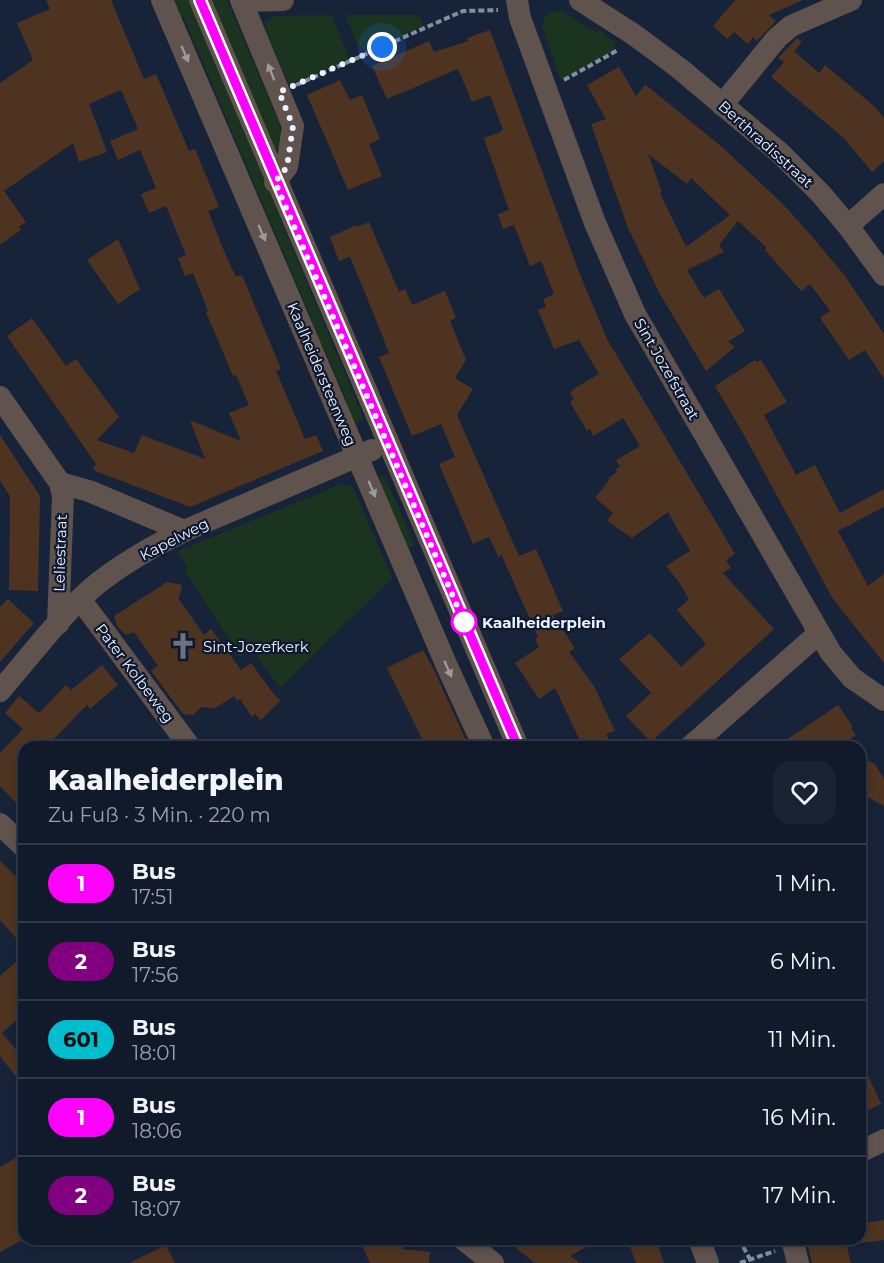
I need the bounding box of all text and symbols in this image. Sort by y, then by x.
your location [367,32,397,62]
one-way arrow [180,45,190,63]
one-way arrow [266,63,275,81]
street label: Berthradisstraat [715,96,817,192]
one-way arrow [258,224,267,242]
street label: Kaalheidersteenweg [283,299,361,449]
street label: Sint Jozefstraat [630,315,704,423]
one-way arrow [367,481,377,499]
street label: Leliestraat [49,514,71,592]
street label: Kapelweg [136,514,212,564]
marker: Kaalheiderplein [451,609,477,635]
place label: Kaalheiderplein [482,613,606,632]
street label: Pater Kolbeweg [92,620,178,726]
church icon: Sint-Jozefkerk [168,631,198,661]
place label: Sint-Jozefkerk [203,637,309,656]
one-way arrow [444,660,453,678]
button: heart [773,761,836,824]
text: Kaalheiderplein [48,763,283,797]
text: Zu Fuß · 3 Min. · 220 m [48,803,271,827]
text: Bus [132,858,176,885]
text: 1 Min. [776,870,836,897]
text: 1 [77,871,85,896]
text: 17:51 [132,885,173,909]
text: Bus [132,936,176,963]
text: 6 Min. [770,948,836,975]
text: 2 [75,949,87,974]
text: 17:56 [132,963,178,987]
text: Bus [132,1014,176,1041]
text: 11 Min. [768,1026,836,1053]
text: 601 [63,1027,99,1052]
text: 18:01 [132,1041,177,1065]
text: Bus [132,1092,176,1119]
text: 16 Min. [762,1104,836,1131]
text: 1 [77,1105,85,1130]
text: 18:06 [132,1119,182,1143]
text: Bus [132,1170,176,1197]
text: 17 Min. [763,1182,836,1209]
text: 2 [75,1183,87,1208]
text: 18:07 [132,1197,181,1221]

